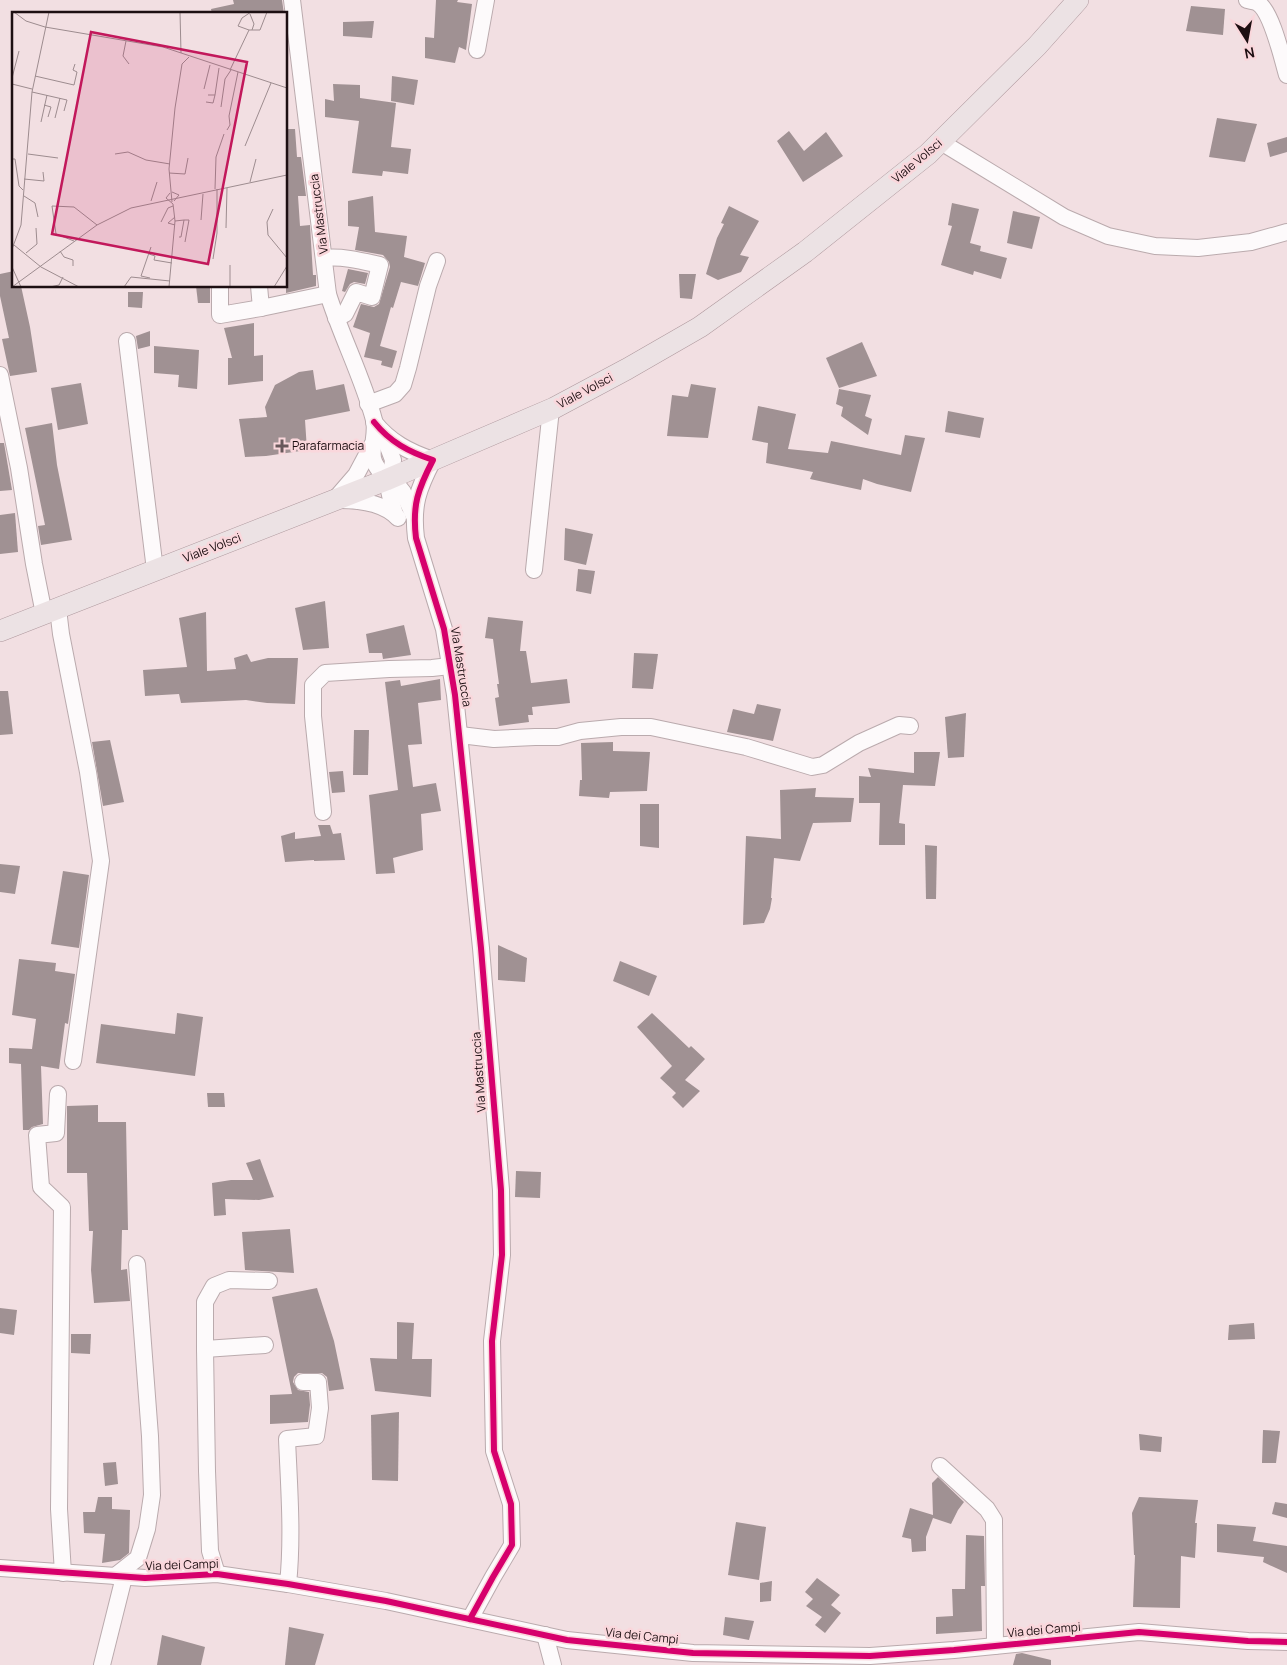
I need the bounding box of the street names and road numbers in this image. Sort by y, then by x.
street label: Viale Volsci [888,135,945,187]
street label: Via Mastruccia [305,173,332,255]
street label: Viale Volsci [554,369,616,412]
street label: Viale Volsci [180,529,243,566]
street label: Via Mastruccia [447,626,476,708]
street label: Via Mastruccia [467,1031,490,1113]
street label: Via dei Campi [145,1555,219,1574]
street label: Via dei Campi [1007,1618,1081,1641]
street label: Via dei Campi [605,1623,680,1648]

